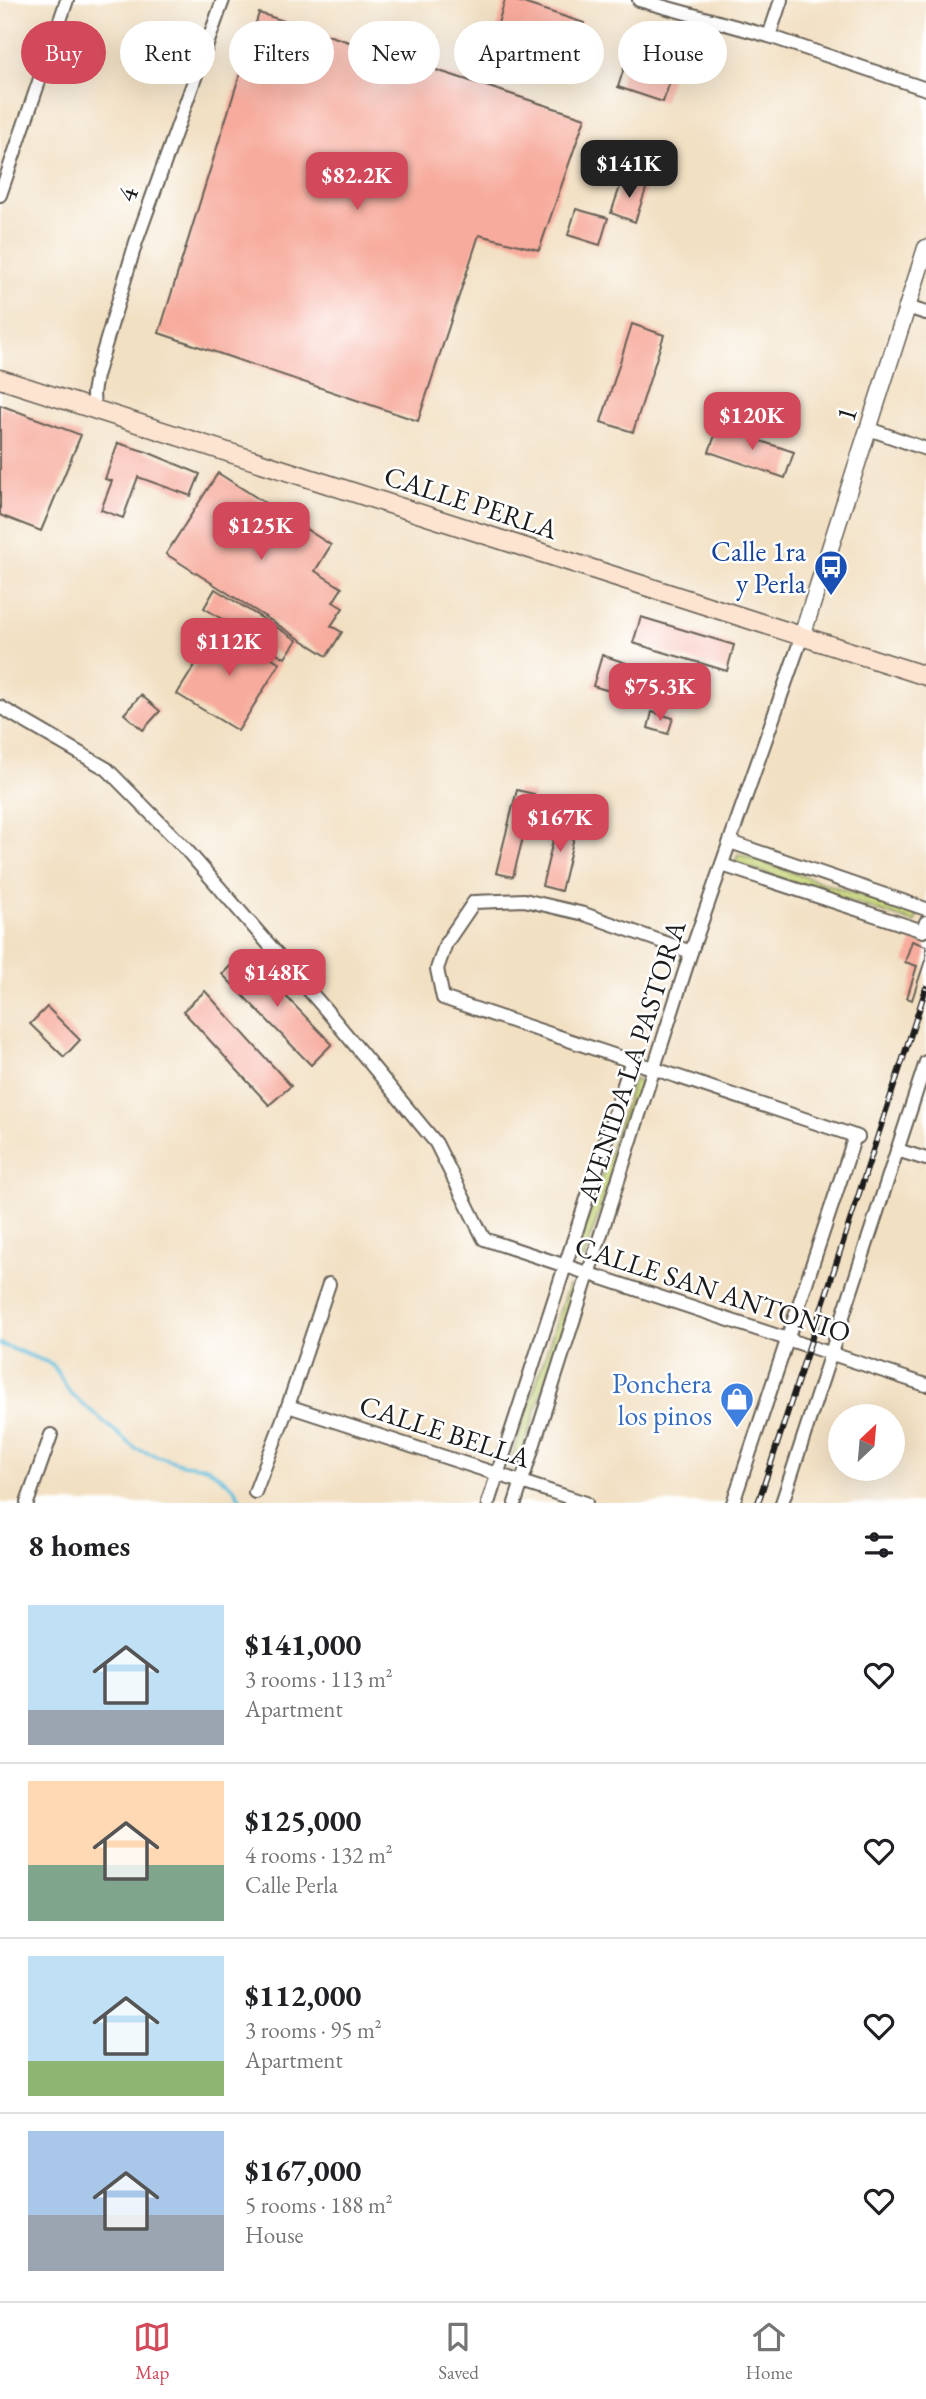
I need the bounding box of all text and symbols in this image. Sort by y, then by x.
chip: Buy [21,21,106,84]
chip: Rent [120,21,215,84]
chip: Filters [229,21,334,84]
chip: New [348,21,440,84]
chip: Apartment [454,21,604,84]
chip: House [618,21,727,84]
pin: $141K [580,140,678,200]
text: $141K [597,148,661,178]
pin: $82.2K [300,152,414,212]
text: $82.2K [322,160,392,190]
street label: 4 [108,181,146,206]
pin: $120K [703,392,801,452]
text: $120K [720,400,784,430]
street label: 1 [827,402,865,426]
street label: CALLE PERLA [380,457,563,547]
pin: $125K [212,503,310,562]
text: $125K [229,510,293,540]
place label: Calle 1ra y Perla [711,533,807,601]
bus stop icon: Calle 1ra y Perla [812,548,850,597]
pin: $112K [180,618,278,678]
text: $112K [197,626,261,656]
pin: $75.3K [603,664,717,723]
text: $75.3K [625,671,695,701]
pin: $167K [511,794,609,854]
text: $167K [528,802,592,832]
street label: AVENIDA LA PASTORA [568,915,694,1207]
pin: $148K [228,950,326,1009]
text: $148K [245,957,309,987]
street label: CALLE SAN ANTONIO [571,1227,855,1351]
place label: Ponchera los pinos [612,1365,713,1433]
shop icon: Ponchera los pinos [718,1380,756,1429]
street label: CALLE BELLA [355,1386,536,1476]
north arrow [828,1404,905,1480]
map controls [828,1404,905,1481]
text: 8 homes [28,1526,130,1565]
icon: filters [860,1526,898,1564]
text: $141,000 [245,1625,361,1664]
icon: home [84,1633,168,1717]
icon: heart [860,1656,898,1694]
text: 3 rooms · 113 m² [245,1664,393,1694]
text: Apartment [245,1694,343,1724]
text: $125,000 [245,1801,361,1840]
icon: home [84,1809,168,1893]
icon: heart [860,1832,898,1870]
text: 4 rooms · 132 m² [245,1840,393,1870]
text: Calle Perla [245,1870,338,1900]
text: $112,000 [245,1976,361,2015]
icon: home [84,1984,168,2068]
icon: heart [860,2007,898,2045]
text: 3 rooms · 95 m² [245,2015,382,2045]
text: Apartment [245,2045,343,2075]
text: $167,000 [245,2151,361,2190]
icon: home [84,2159,168,2243]
icon: heart [860,2182,898,2220]
text: 5 rooms · 188 m² [245,2190,393,2220]
text: House [245,2220,304,2250]
tab: Map [133,2318,171,2385]
tab: Saved [438,2318,479,2385]
tab: Home [746,2318,793,2385]

